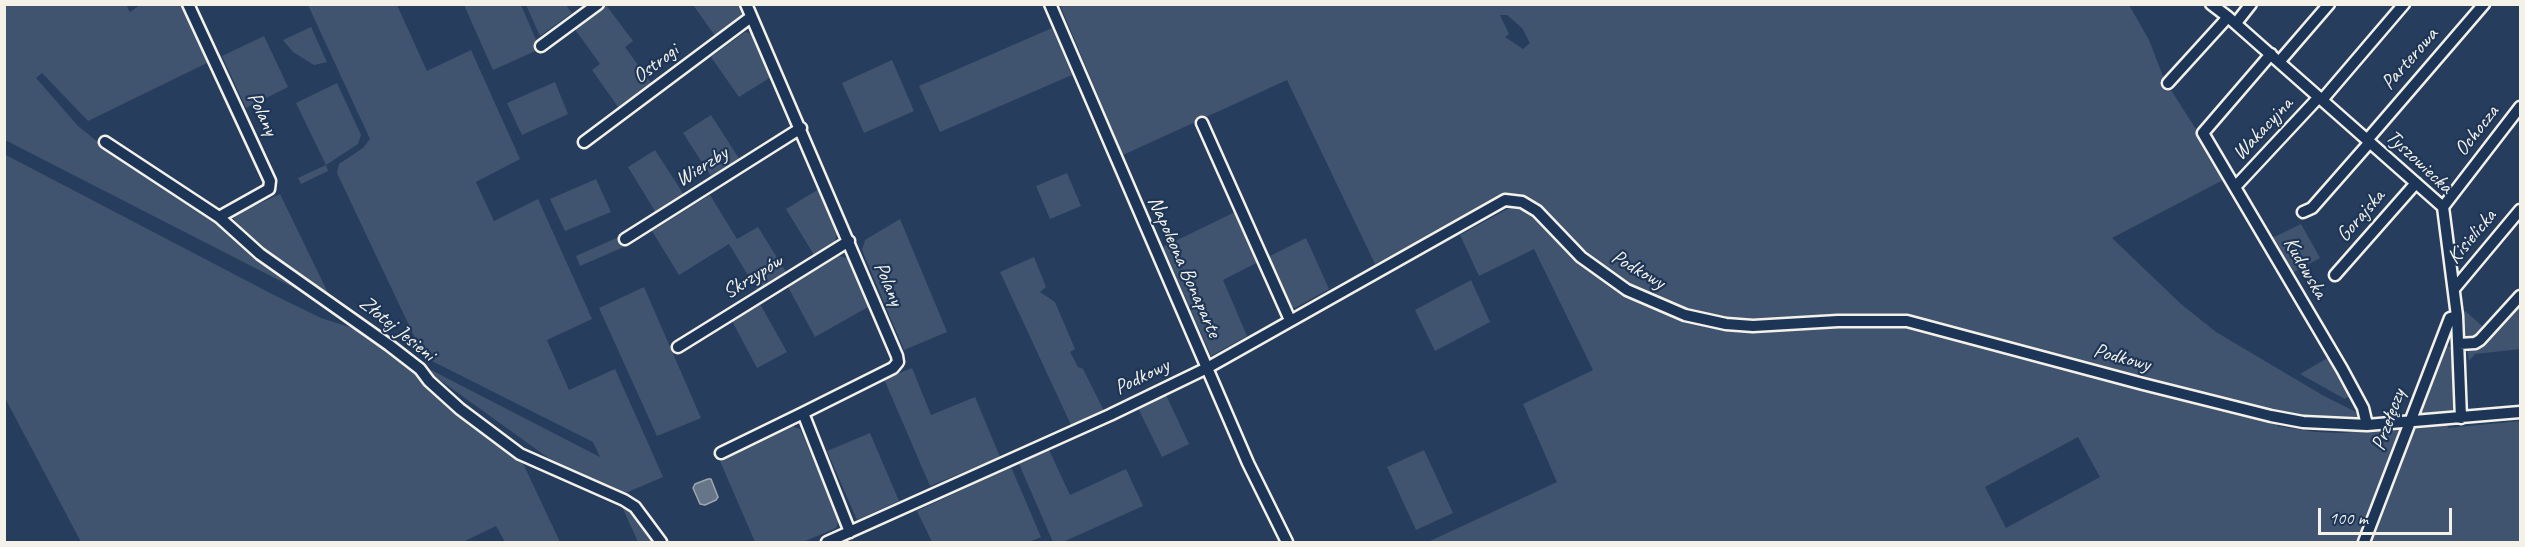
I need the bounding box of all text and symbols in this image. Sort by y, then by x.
street label: Parterowa [2376,23,2444,95]
street label: Ostrogi [628,39,684,89]
street label: Polany [241,88,283,140]
street label: Wakacyjna [2227,92,2299,166]
street label: Ochocza [2449,101,2505,161]
street label: Tyszowiecka [2380,125,2458,199]
street label: Wierzby [671,141,733,193]
street label: Gorajska [2331,185,2391,247]
street label: Napoleona Bonaparte [1142,192,1226,342]
street label: Kisielicka [2442,204,2502,270]
street label: Kudowska [2277,233,2333,303]
street label: Podkowy [1607,245,1669,295]
street label: Skrzypów [718,249,788,305]
street label: Polany [868,258,908,310]
street label: Złotej Jesieni [354,291,440,367]
street label: Podkowy [2091,338,2153,378]
street label: Podkowy [1110,353,1174,401]
street label: Przełęczy [2366,386,2412,454]
scale bar [2321,496,2454,534]
text: 100 m [2329,507,2368,529]

